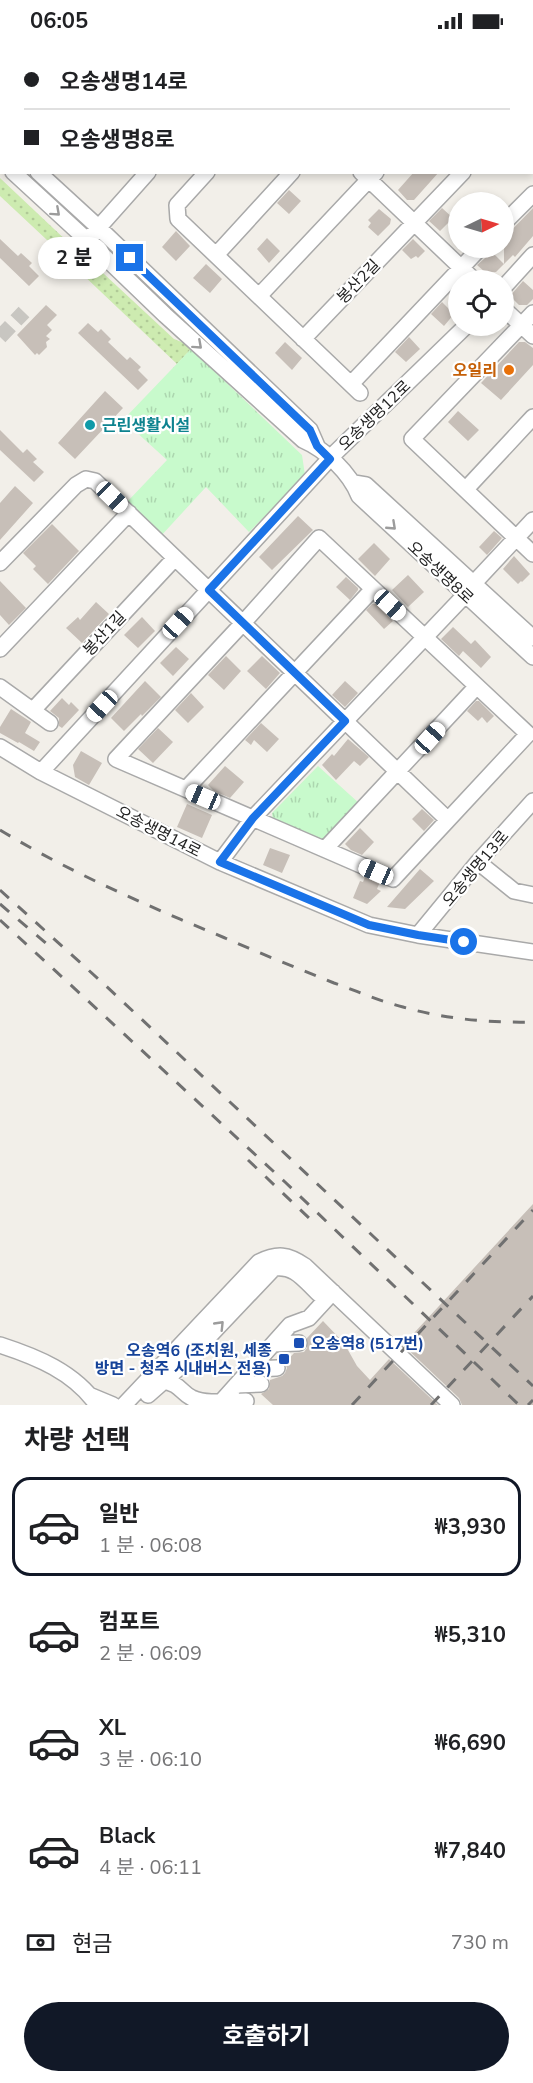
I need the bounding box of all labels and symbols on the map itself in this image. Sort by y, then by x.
north arrow [448,192,514,258]
one-way arrow [49,205,60,216]
callout: 2 분 [37,237,109,279]
route end [116,244,143,271]
street label: 봉산2길 [332,255,385,309]
one-way arrow [191,338,202,349]
place label: 오일리 [453,360,497,382]
marker: 오일리 [502,363,516,377]
street label: 오송생명12로 [334,375,416,456]
place label: 근린생활시설 [102,415,190,437]
marker: 근린생활시설 [83,418,97,432]
car [93,478,131,516]
one-way arrow [385,519,395,530]
street label: 오송생명8로 [402,536,478,609]
car [371,586,409,624]
car [159,604,197,642]
street label: 봉산1길 [78,607,131,661]
car [83,687,121,725]
car [411,719,449,757]
car [183,782,223,812]
street label: 오송생명14로 [112,801,205,863]
street label: 오송생명13로 [438,826,514,911]
car [356,856,396,888]
route start [450,928,477,955]
one-way arrow [212,1321,223,1332]
place label: 오송역8 (517번) [311,1333,424,1355]
marker: 오송역8 (517번) [292,1336,306,1350]
place label: 오송역6 (조치원, 세종 방면 - 청주 시내버스 전용) [95,1340,272,1380]
marker: 오송역6 (조치원, 세종 방면 - 청주 시내버스 전용) [277,1352,291,1366]

